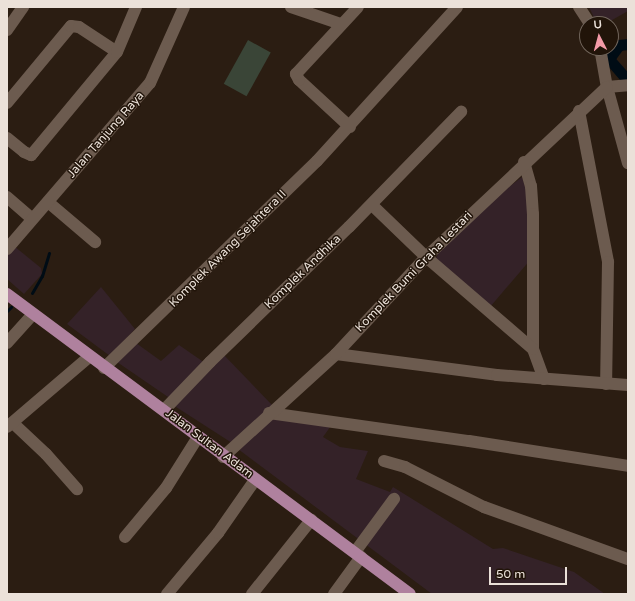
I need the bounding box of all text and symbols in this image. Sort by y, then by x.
north arrow [579,16,619,56]
text: U [593,18,603,31]
street label: Jalan Tanjung Raya [65,89,147,181]
street label: Komplek Awang Sejahtera II [166,187,290,311]
street label: Komplek Bumi Graha Lestari [353,209,475,335]
street label: Komplek Andhika [262,232,344,312]
street label: Jalan Sultan Adam [162,406,256,482]
scale bar [491,559,569,585]
text: 50 m [496,567,525,581]

